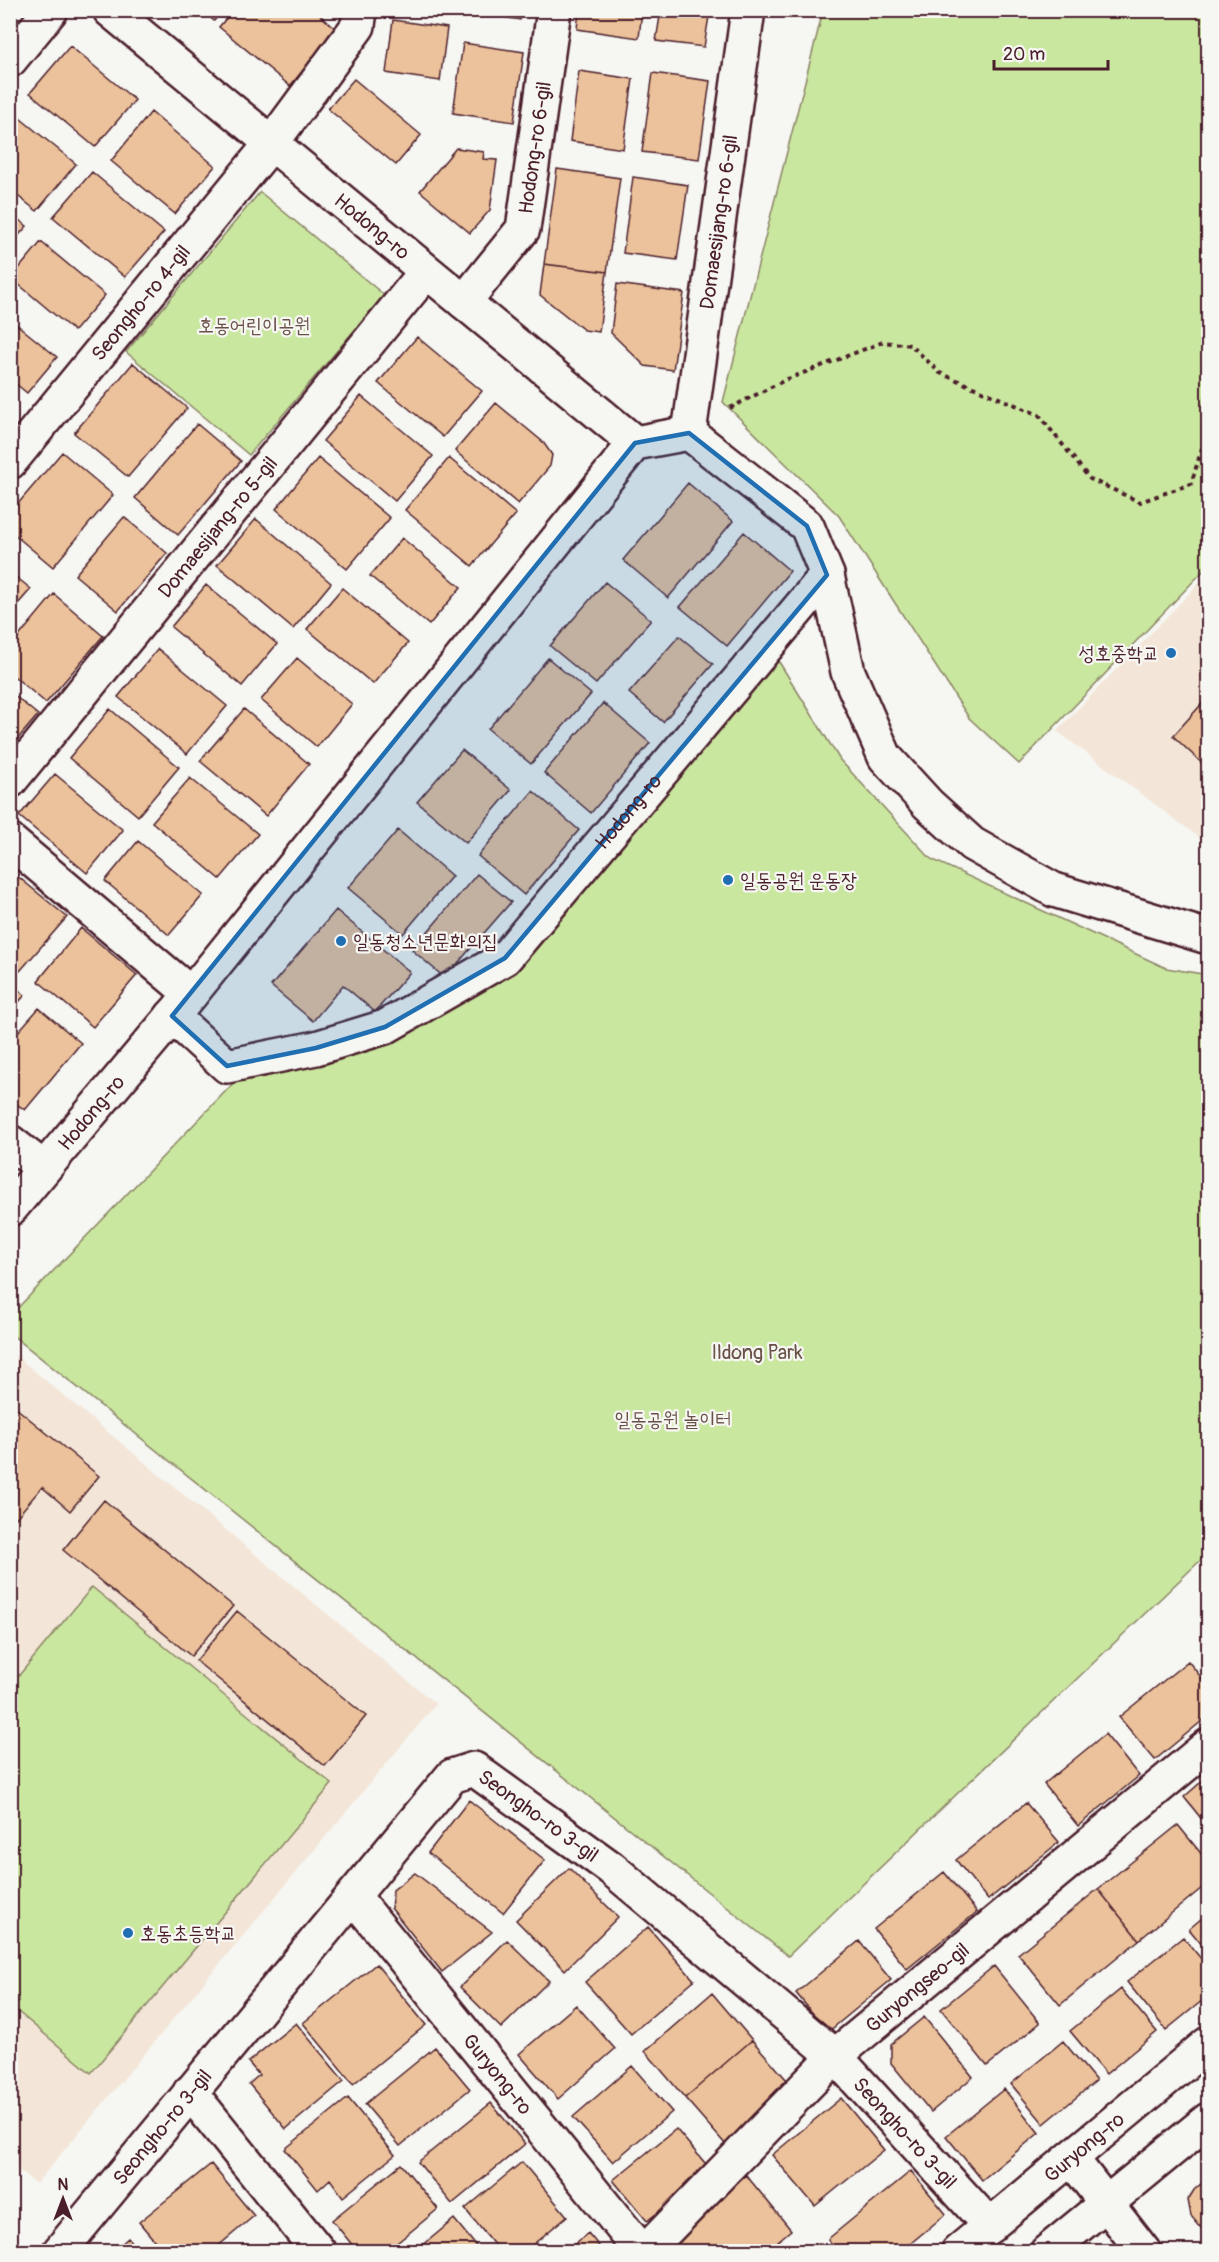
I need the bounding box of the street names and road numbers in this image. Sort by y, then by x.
street label: Hodong-ro 6-gil [513,80,556,216]
street label: Domaesijang-ro 6-gil [694,133,743,311]
street label: Hodong-ro [329,188,415,265]
street label: Seongho-ro 4-gil [86,240,196,366]
street label: Domaesijang-ro 5-gil [152,451,283,603]
street label: Hodong-ro [589,769,667,854]
street label: Hodong-ro [52,1070,130,1155]
street label: Seongho-ro 3-gil [474,1764,604,1867]
street label: Guryongseo-gil [860,1937,974,2038]
street label: Guryong-ro [457,2029,538,2120]
street label: Seongho-ro 3-gil [107,2064,217,2190]
street label: Seongho-ro 3-gil [848,2072,962,2194]
street label: Guryong-ro [1039,2106,1130,2188]

